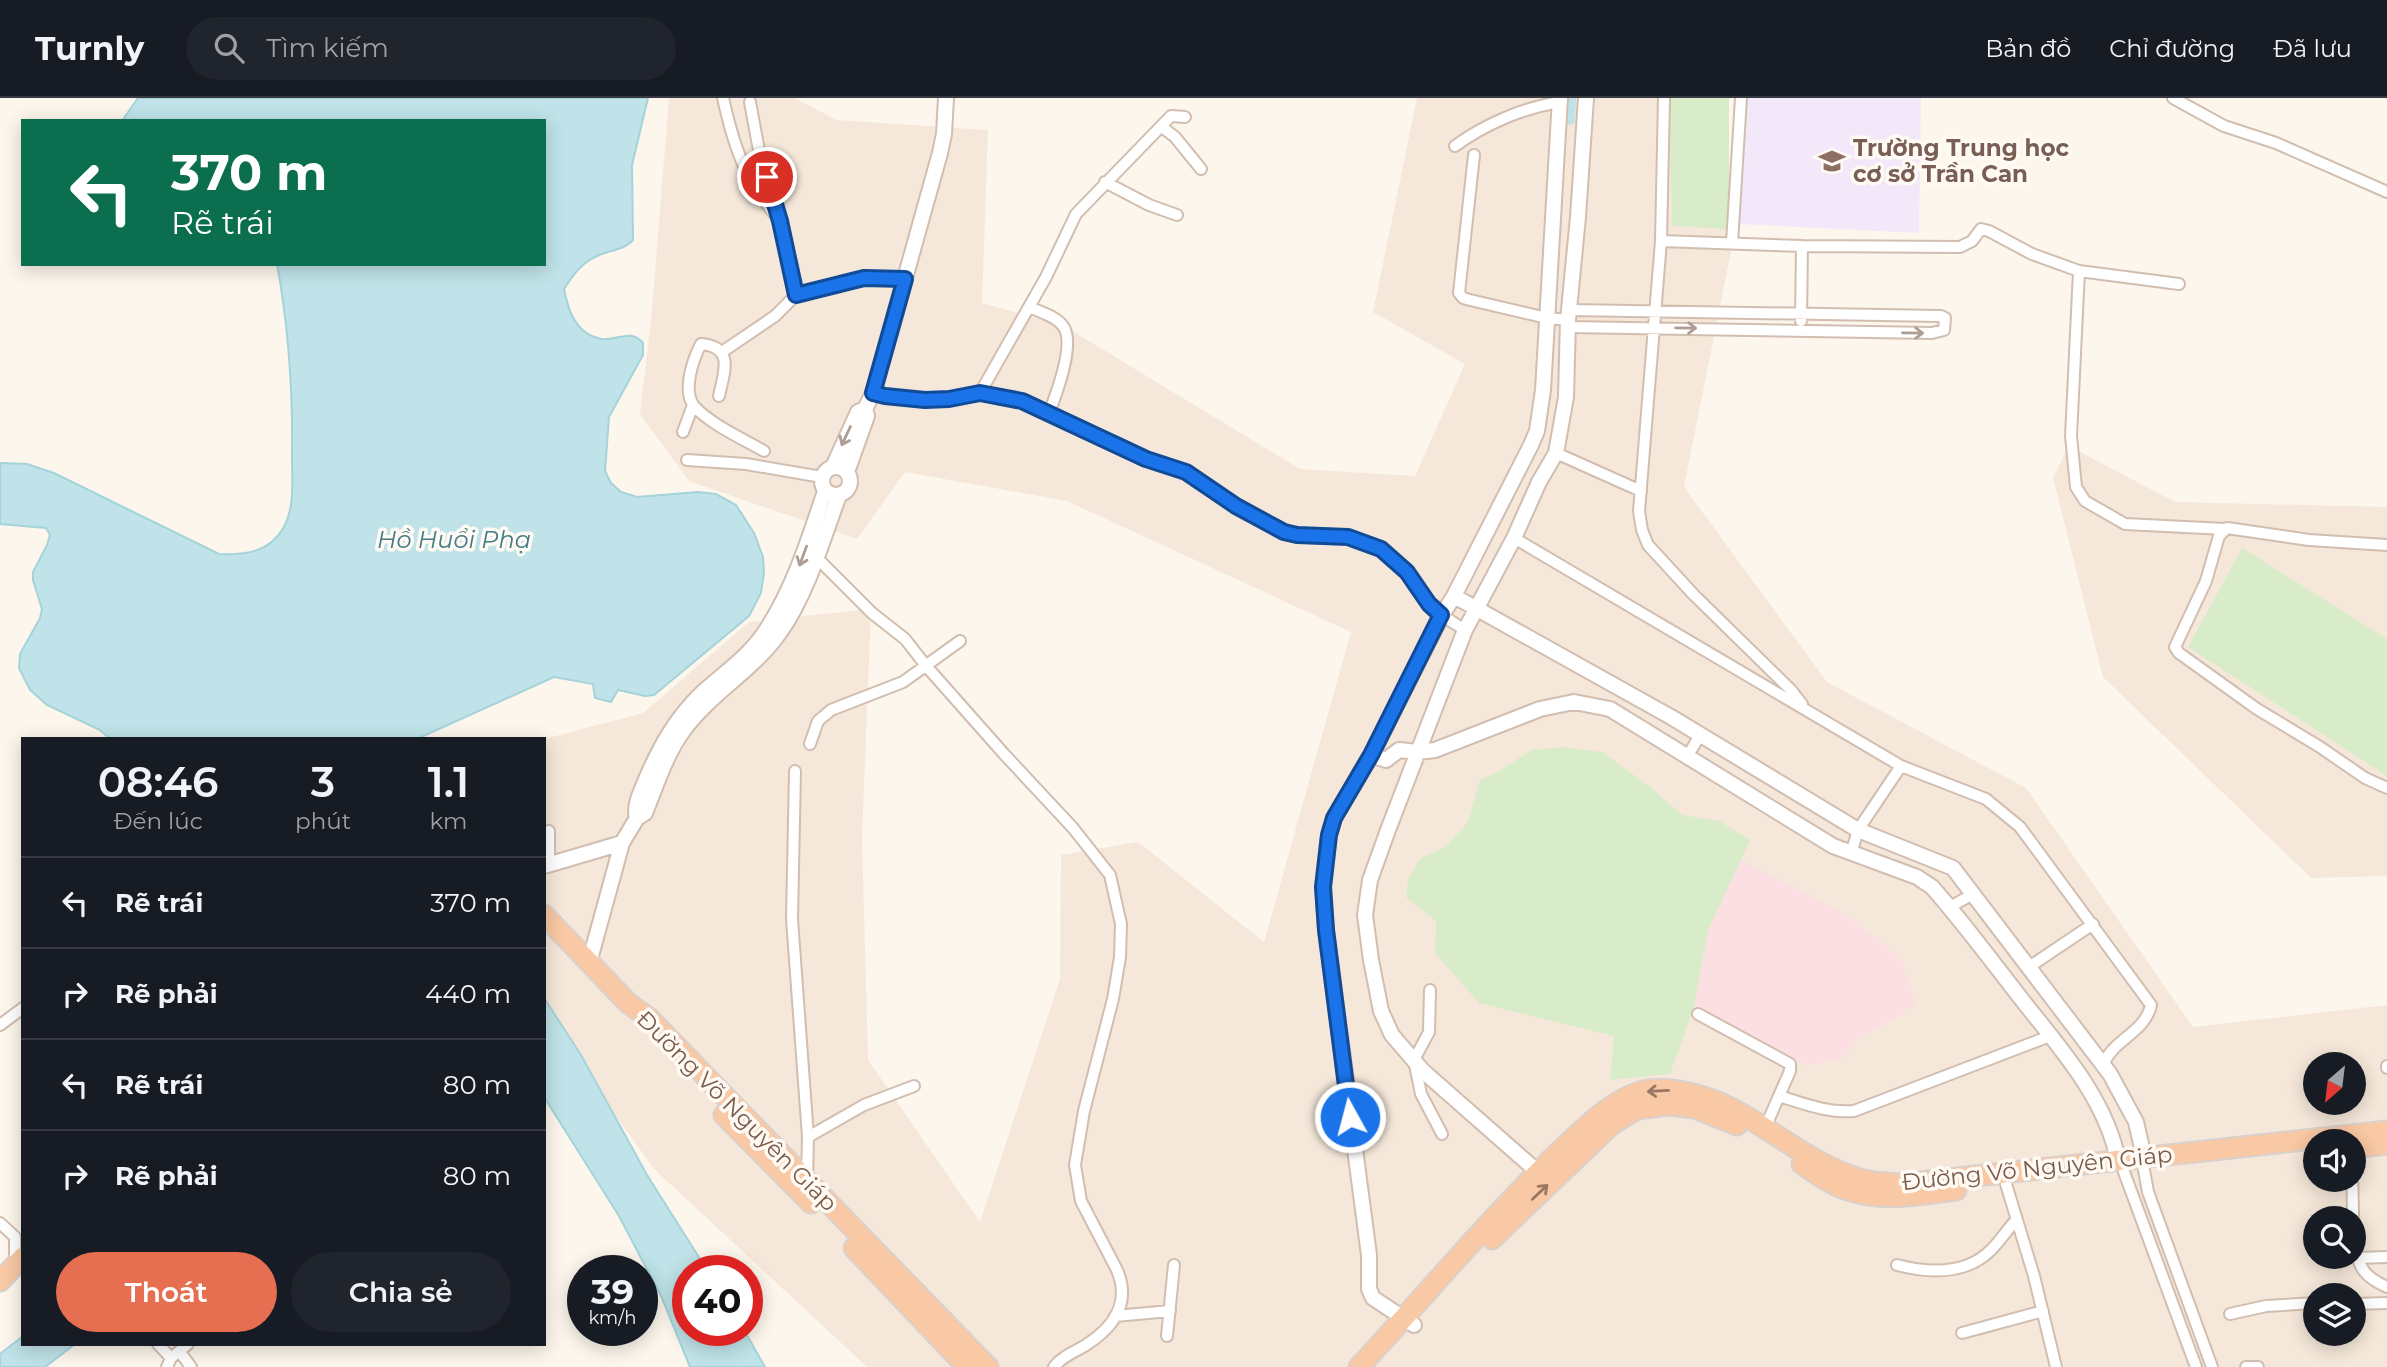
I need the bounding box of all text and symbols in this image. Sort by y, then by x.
search box [186,17,676,80]
text: Turnly [35,28,144,68]
icon: search [210,29,248,67]
text: Tìm kiếm [266,32,389,64]
text: Bản đồ [1985,34,2071,63]
text: Chỉ đường [2109,34,2235,63]
text: Đã lưu [2273,34,2352,63]
place label: Trường Trung học cơ sở Trần Can [1853,134,2069,188]
text: 370 m [171,143,328,202]
school or university icon: Trường Trung học cơ sở Trần Can [1817,146,1847,176]
icon: left [56,147,147,238]
pin [737,147,797,207]
icon: arrive [748,158,786,196]
text: Rẽ trái [171,203,274,242]
one-way arrow [1674,321,1697,335]
one-way arrow [1901,326,1924,340]
one-way arrow [839,425,852,446]
water label: Hồ Huổi Phạ [377,525,531,554]
one-way arrow [795,544,808,566]
text: 08:46 [98,756,218,808]
text: 3 [311,756,335,808]
text: 1.1 [428,756,469,808]
text: Đến lúc [113,807,203,835]
text: phút [295,807,351,835]
text: km [430,807,467,835]
icon: left [56,884,94,922]
text: Rẽ trái [115,887,203,919]
text: 370 m [430,887,511,919]
icon: right [56,975,94,1013]
text: Rẽ phải [115,978,218,1010]
text: 440 m [425,978,511,1010]
street label: Đường Võ Nguyên Giáp [631,1005,843,1217]
north arrow [2303,1052,2366,1115]
map controls [2303,1052,2366,1346]
icon: left [56,1066,94,1104]
text: Rẽ trái [115,1069,203,1101]
text: 80 m [443,1069,511,1101]
position arrow [1313,1080,1387,1154]
one-way arrow [1646,1084,1669,1097]
button: sound [2303,1129,2366,1192]
street label: Đường Võ Nguyên Giáp [1900,1140,2174,1196]
icon: right [56,1157,94,1195]
text: Rẽ phải [115,1160,218,1192]
text: 80 m [443,1160,511,1192]
one-way arrow [1531,1183,1548,1200]
button: search [2303,1206,2366,1269]
button: Thoát [56,1252,277,1332]
button: Chia sẻ [291,1252,511,1332]
speed limit sign: 40 [672,1255,763,1346]
text: 39 [591,1270,634,1313]
button: layers [2303,1283,2366,1346]
text: km/h [588,1307,637,1329]

